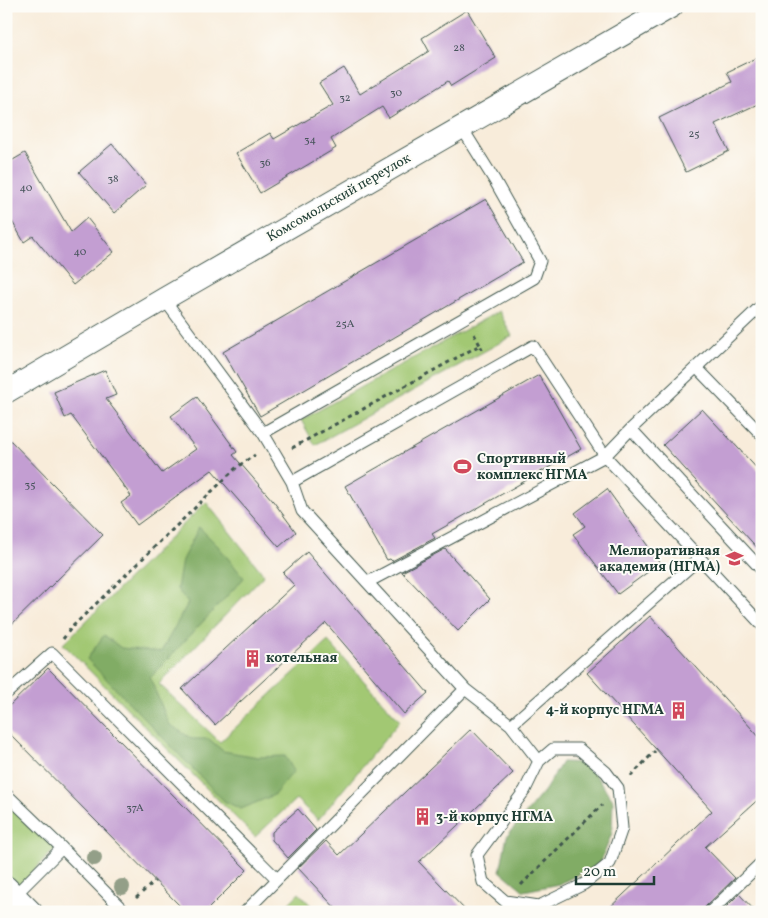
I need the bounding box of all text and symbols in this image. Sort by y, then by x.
house number: 28 [453,41,465,56]
house number: 30 [390,86,402,101]
house number: 32 [339,91,351,106]
house number: 25 [688,127,700,142]
house number: 34 [304,133,317,148]
street label: Комсомольский переулок [264,149,415,247]
house number: 36 [259,156,271,171]
house number: 38 [107,172,119,187]
house number: 40 [20,181,33,196]
house number: 40 [74,245,87,260]
house number: 25А [336,317,355,332]
place label: Спортивный комплекс НГМА [477,450,587,485]
sports icon: Спортивный комплекс НГМА [453,457,473,477]
house number: 35 [25,478,35,493]
place label: Мелиоративная академия (НГМА) [599,542,720,577]
school or university icon: Мелиоративная академия (НГМА) [724,549,744,569]
building icon: котельная [242,648,262,668]
place label: котельная [266,649,338,668]
building icon: 4-й корпус НГМА [668,700,688,720]
place label: 4-й корпус НГМА [546,701,664,720]
house number: 37А [126,801,144,816]
building icon: 3-й корпус НГМА [412,807,432,827]
place label: 3-й корпус НГМА [436,808,553,827]
scale bar [576,853,653,885]
text: 20 m [583,862,616,883]

